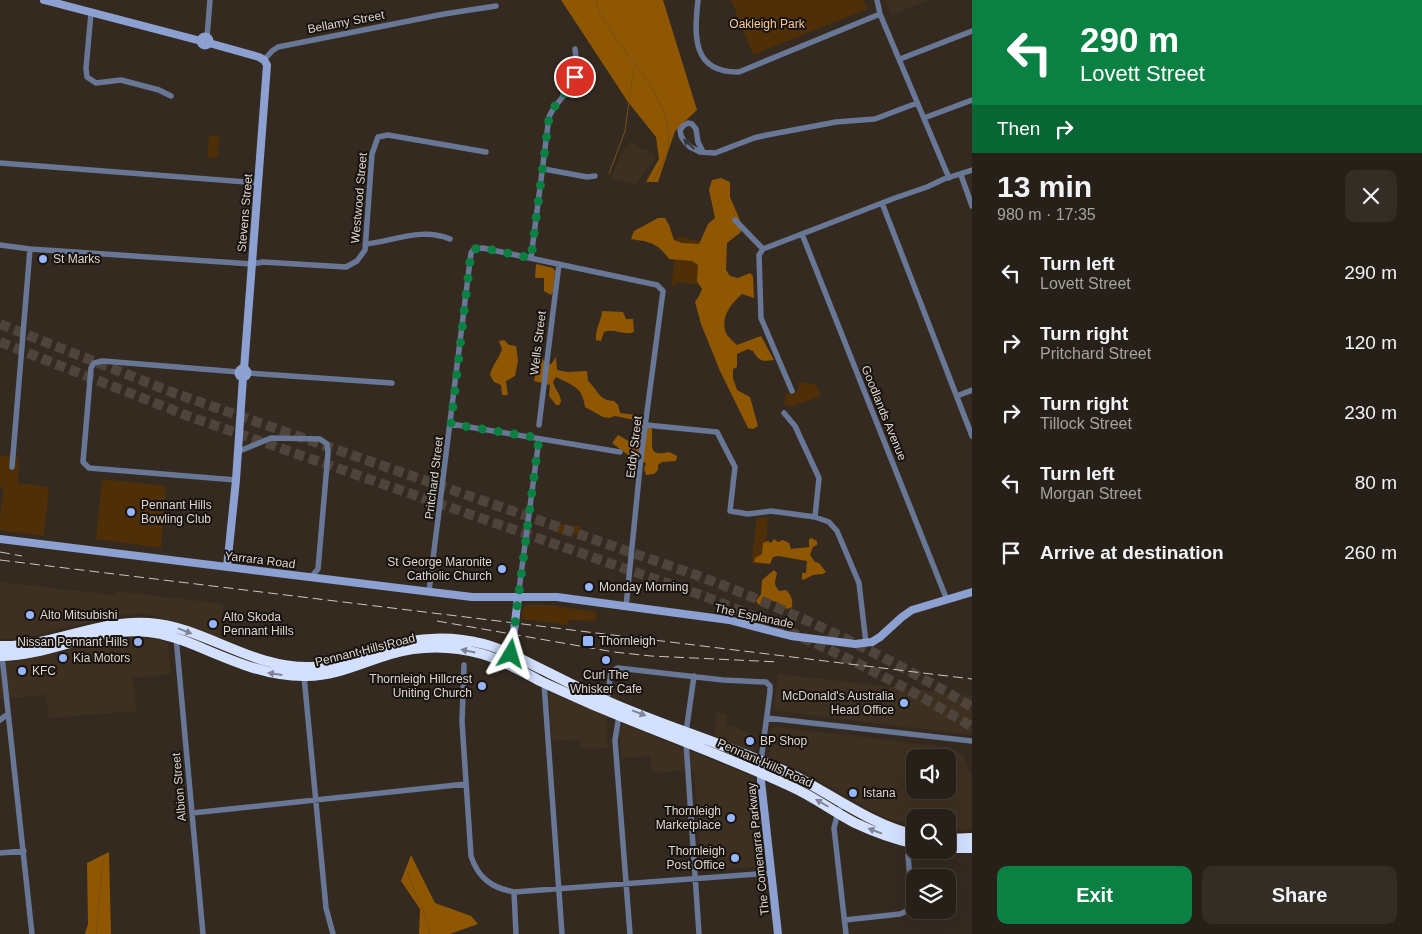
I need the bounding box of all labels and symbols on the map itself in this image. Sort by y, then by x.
street label: Bellamy Street [306,8,386,36]
park label: Oakleigh Park [729,17,806,31]
pin [554,56,596,98]
one-way arrow [683,138,695,150]
street label: Westwood Street [348,151,370,244]
street label: Stevens Street [235,173,255,253]
place label: St Marks [53,252,100,266]
marker: St Marks [37,253,49,265]
street label: Wells Street [527,309,549,376]
street label: Goodlands Avenue [859,363,910,463]
street label: Eddy Street [623,414,645,479]
street label: Pritchard Street [422,435,446,520]
place label: Pennant Hills Bowling Club [141,498,212,526]
marker: Pennant Hills Bowling Club [125,506,137,518]
street label: Yarrara Road [224,549,296,571]
place label: St George Maronite Catholic Church [387,555,492,583]
marker: St George Maronite Catholic Church [496,563,508,575]
place label: Monday Morning [599,580,688,594]
marker: Monday Morning [583,581,595,593]
street label: The Esplanade [713,601,795,631]
place label: Alto Mitsubishi [40,608,117,622]
marker: Alto Mitsubishi [24,609,36,621]
place label: Alto Skoda Pennant Hills [223,610,294,638]
marker: Alto Skoda Pennant Hills [207,618,219,630]
position arrow [484,627,536,679]
one-way arrow [178,628,193,635]
street label: Pennant Hills Road [313,631,417,669]
marker: Thornleigh [581,634,595,648]
place label: Thornleigh [599,634,656,648]
place label: Nissan Pennant Hills [17,635,128,649]
marker: Nissan Pennant Hills [132,636,144,648]
one-way arrow [461,647,476,655]
place label: Kia Motors [73,651,130,665]
marker: Kia Motors [57,652,69,664]
marker: Curl The Whisker Cafe [600,654,612,666]
place label: KFC [32,664,56,678]
marker: KFC [16,665,28,677]
place label: Curl The Whisker Cafe [570,668,642,696]
one-way arrow [267,670,283,678]
place label: Thornleigh Hillcrest Uniting Church [369,672,473,700]
marker: Thornleigh Hillcrest Uniting Church [476,680,488,692]
place label: McDonald's Australia Head Office [782,689,894,717]
marker: McDonald's Australia Head Office [898,697,910,709]
one-way arrow [631,710,646,717]
place label: BP Shop [760,734,807,748]
marker: BP Shop [744,735,756,747]
street label: Pennant Hills Road [715,736,815,790]
street label: Albion Street [169,752,189,822]
street label: The Comenarra Parkway [744,782,772,916]
place label: Istana [863,786,896,800]
marker: Istana [847,787,859,799]
one-way arrow [814,799,829,807]
place label: Thornleigh Marketplace [656,804,721,832]
marker: Thornleigh Marketplace [725,812,737,824]
one-way arrow [867,827,882,835]
place label: Thornleigh Post Office [667,844,725,872]
marker: Thornleigh Post Office [729,852,741,864]

